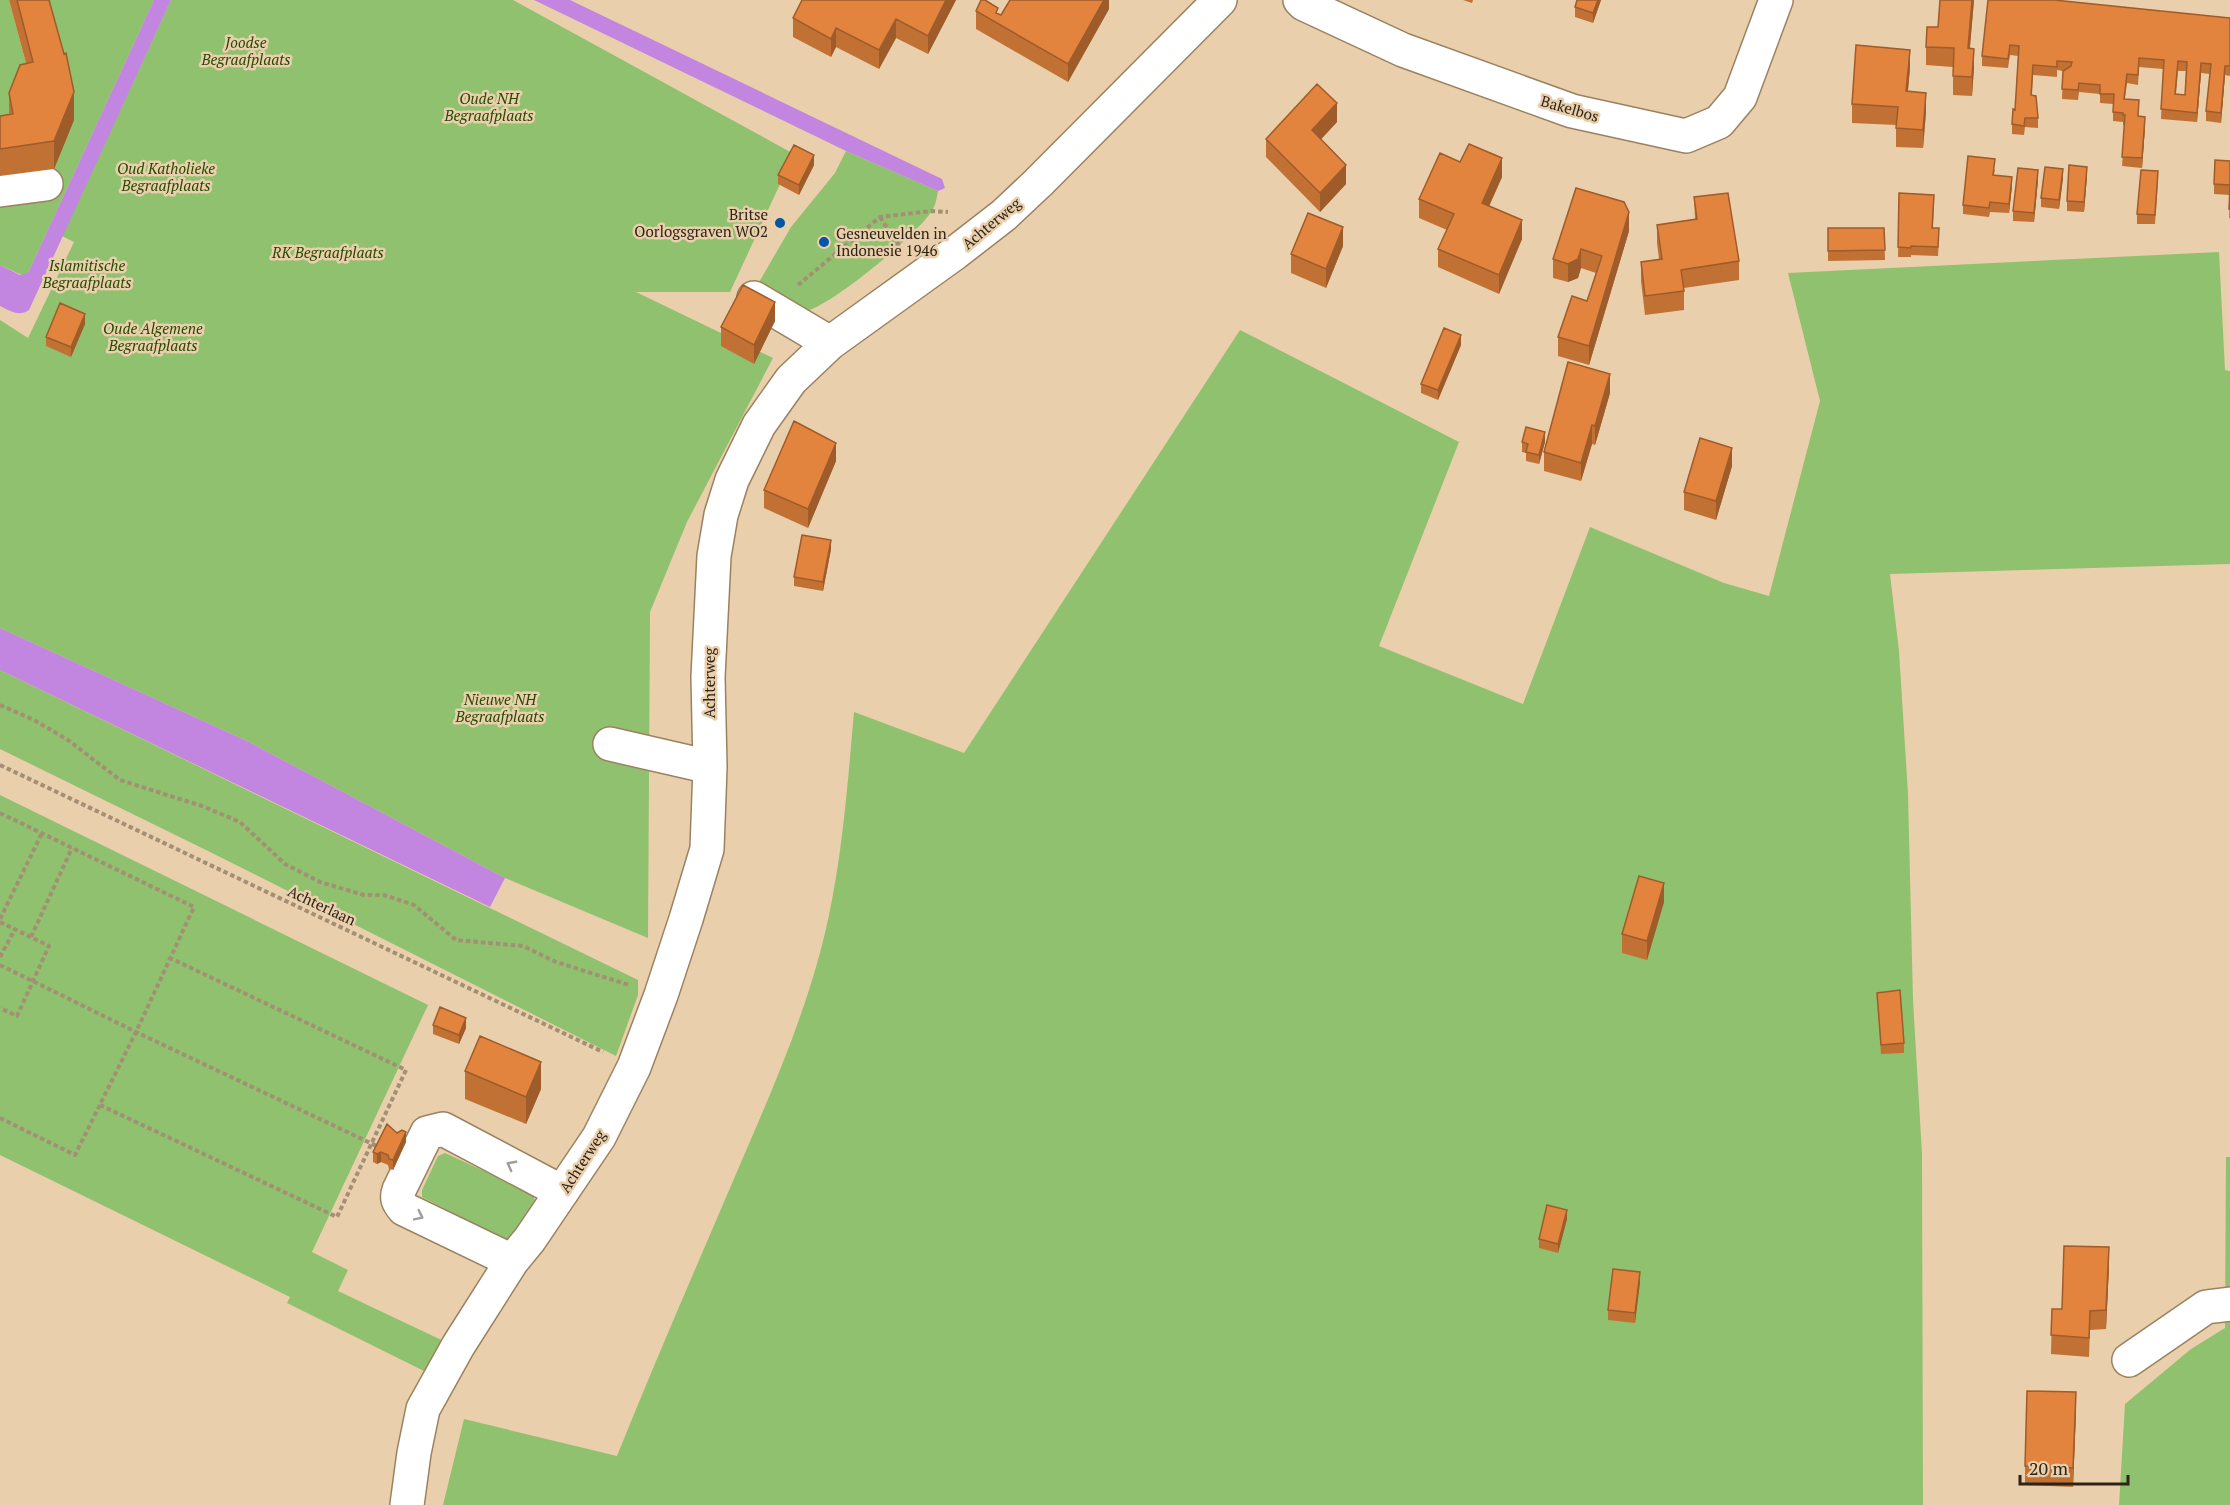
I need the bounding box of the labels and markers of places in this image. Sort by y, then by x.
place label: Britse Oorlogsgraven WO2 [634,204,768,241]
marker: Britse Oorlogsgraven WO2 [773,216,787,230]
place label: Gesneuvelden in Indonesie 1946 [836,223,947,260]
marker: Gesneuvelden in Indonesie 1946 [817,235,831,249]

